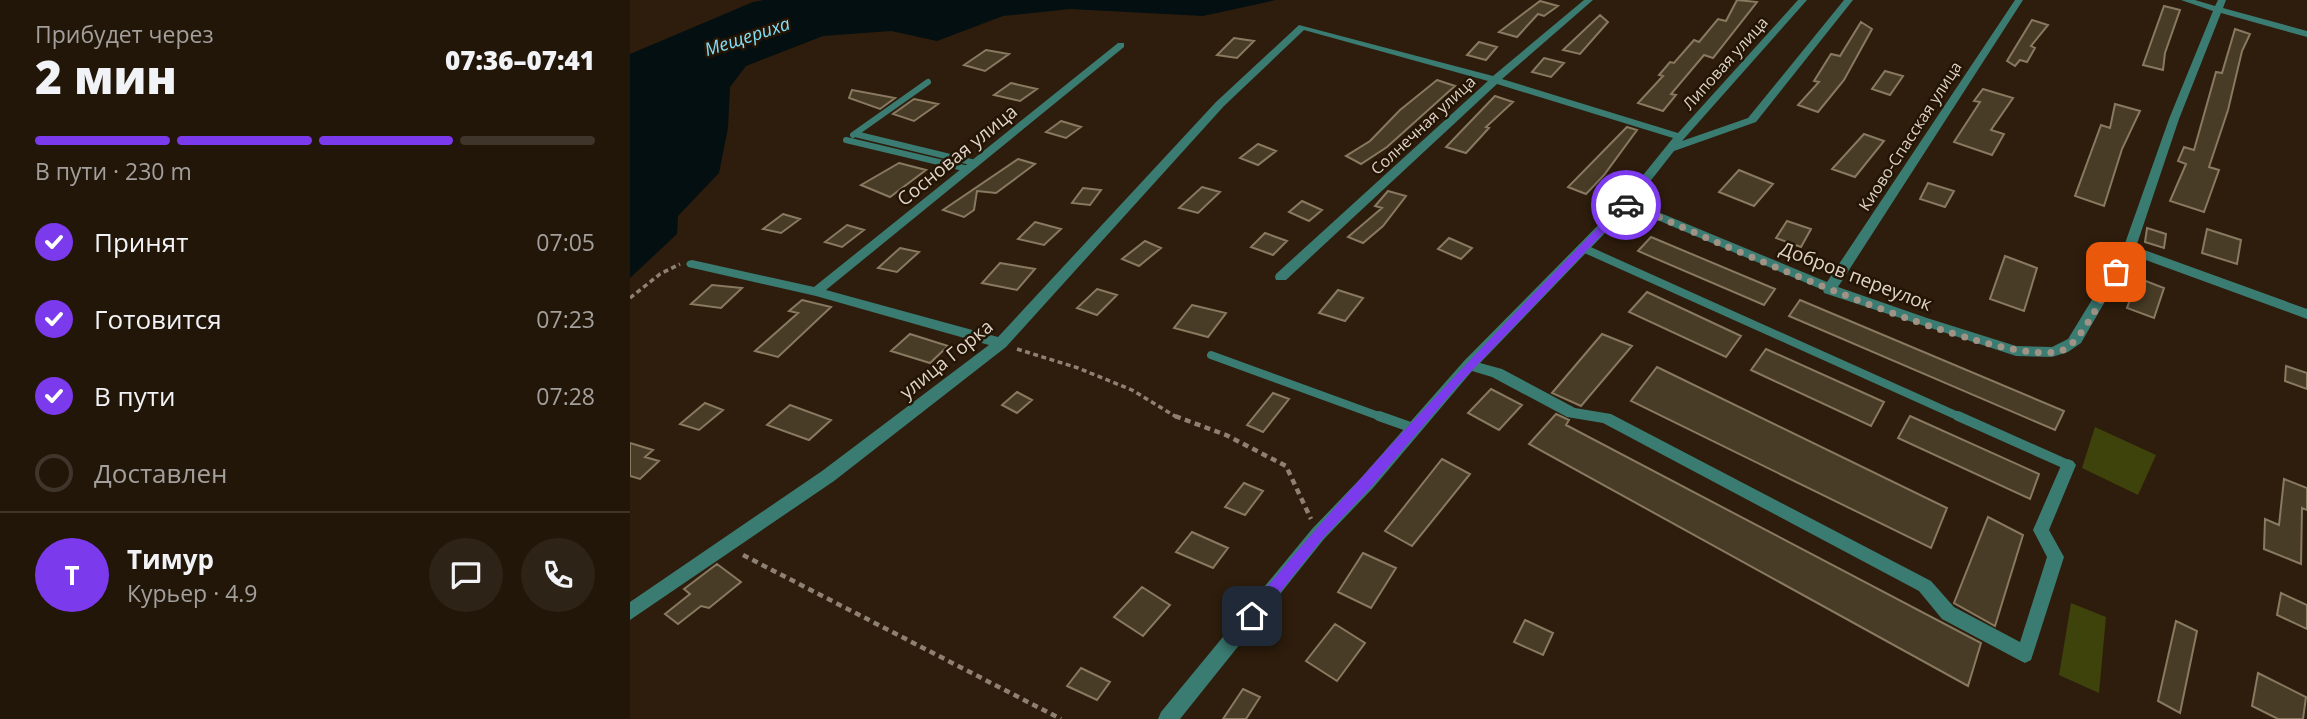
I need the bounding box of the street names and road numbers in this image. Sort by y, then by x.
street label: Липовая улица [1677,12,1773,114]
street label: Киово-Спасская улица [1853,57,1967,215]
street label: Солнечная улица [1366,71,1480,179]
street label: Сосновая улица [891,98,1023,212]
street label: Добров переулок [1776,235,1936,317]
street label: улица Горка [894,313,998,405]

